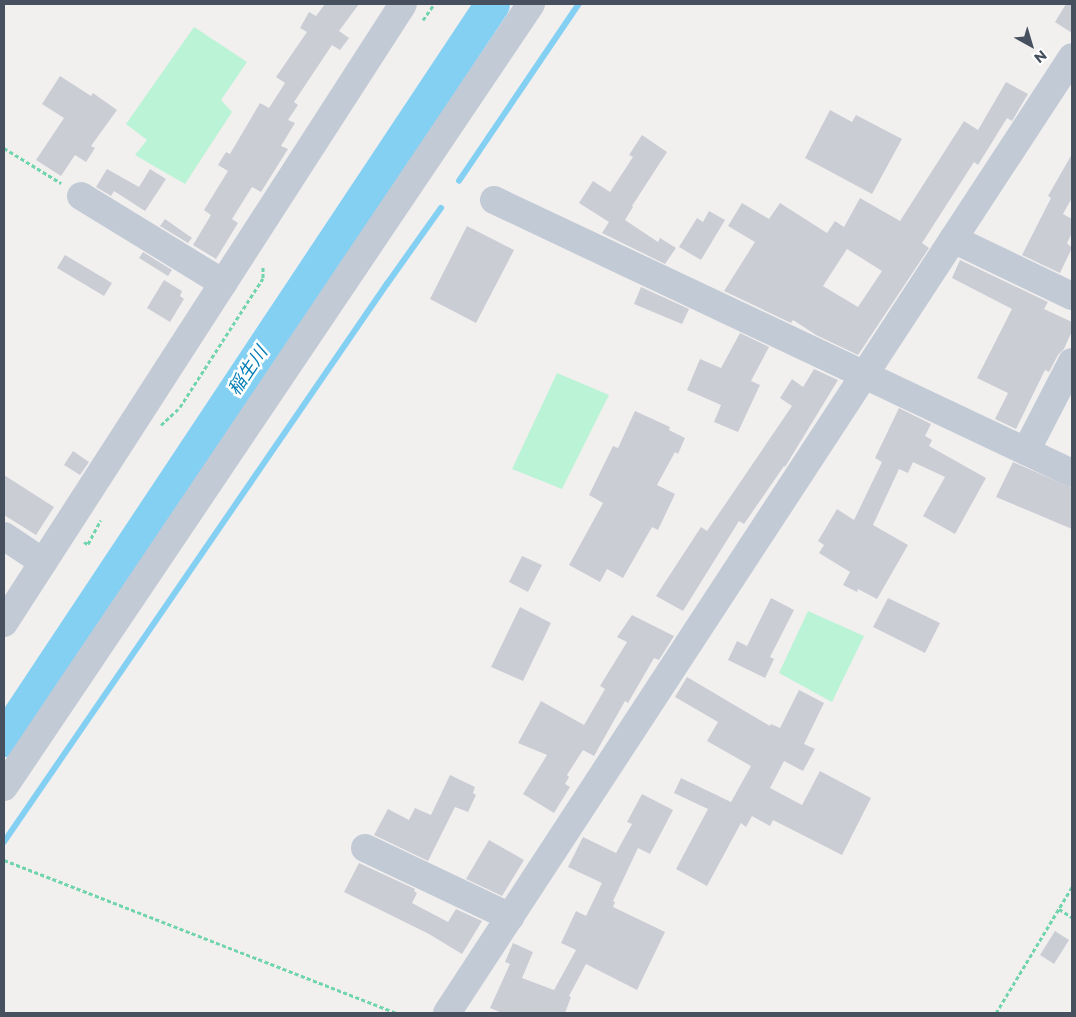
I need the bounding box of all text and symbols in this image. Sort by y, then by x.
north arrow [1006,20,1056,70]
text: N [1030,46,1050,67]
water label: 稲生川 [224,343,272,399]

